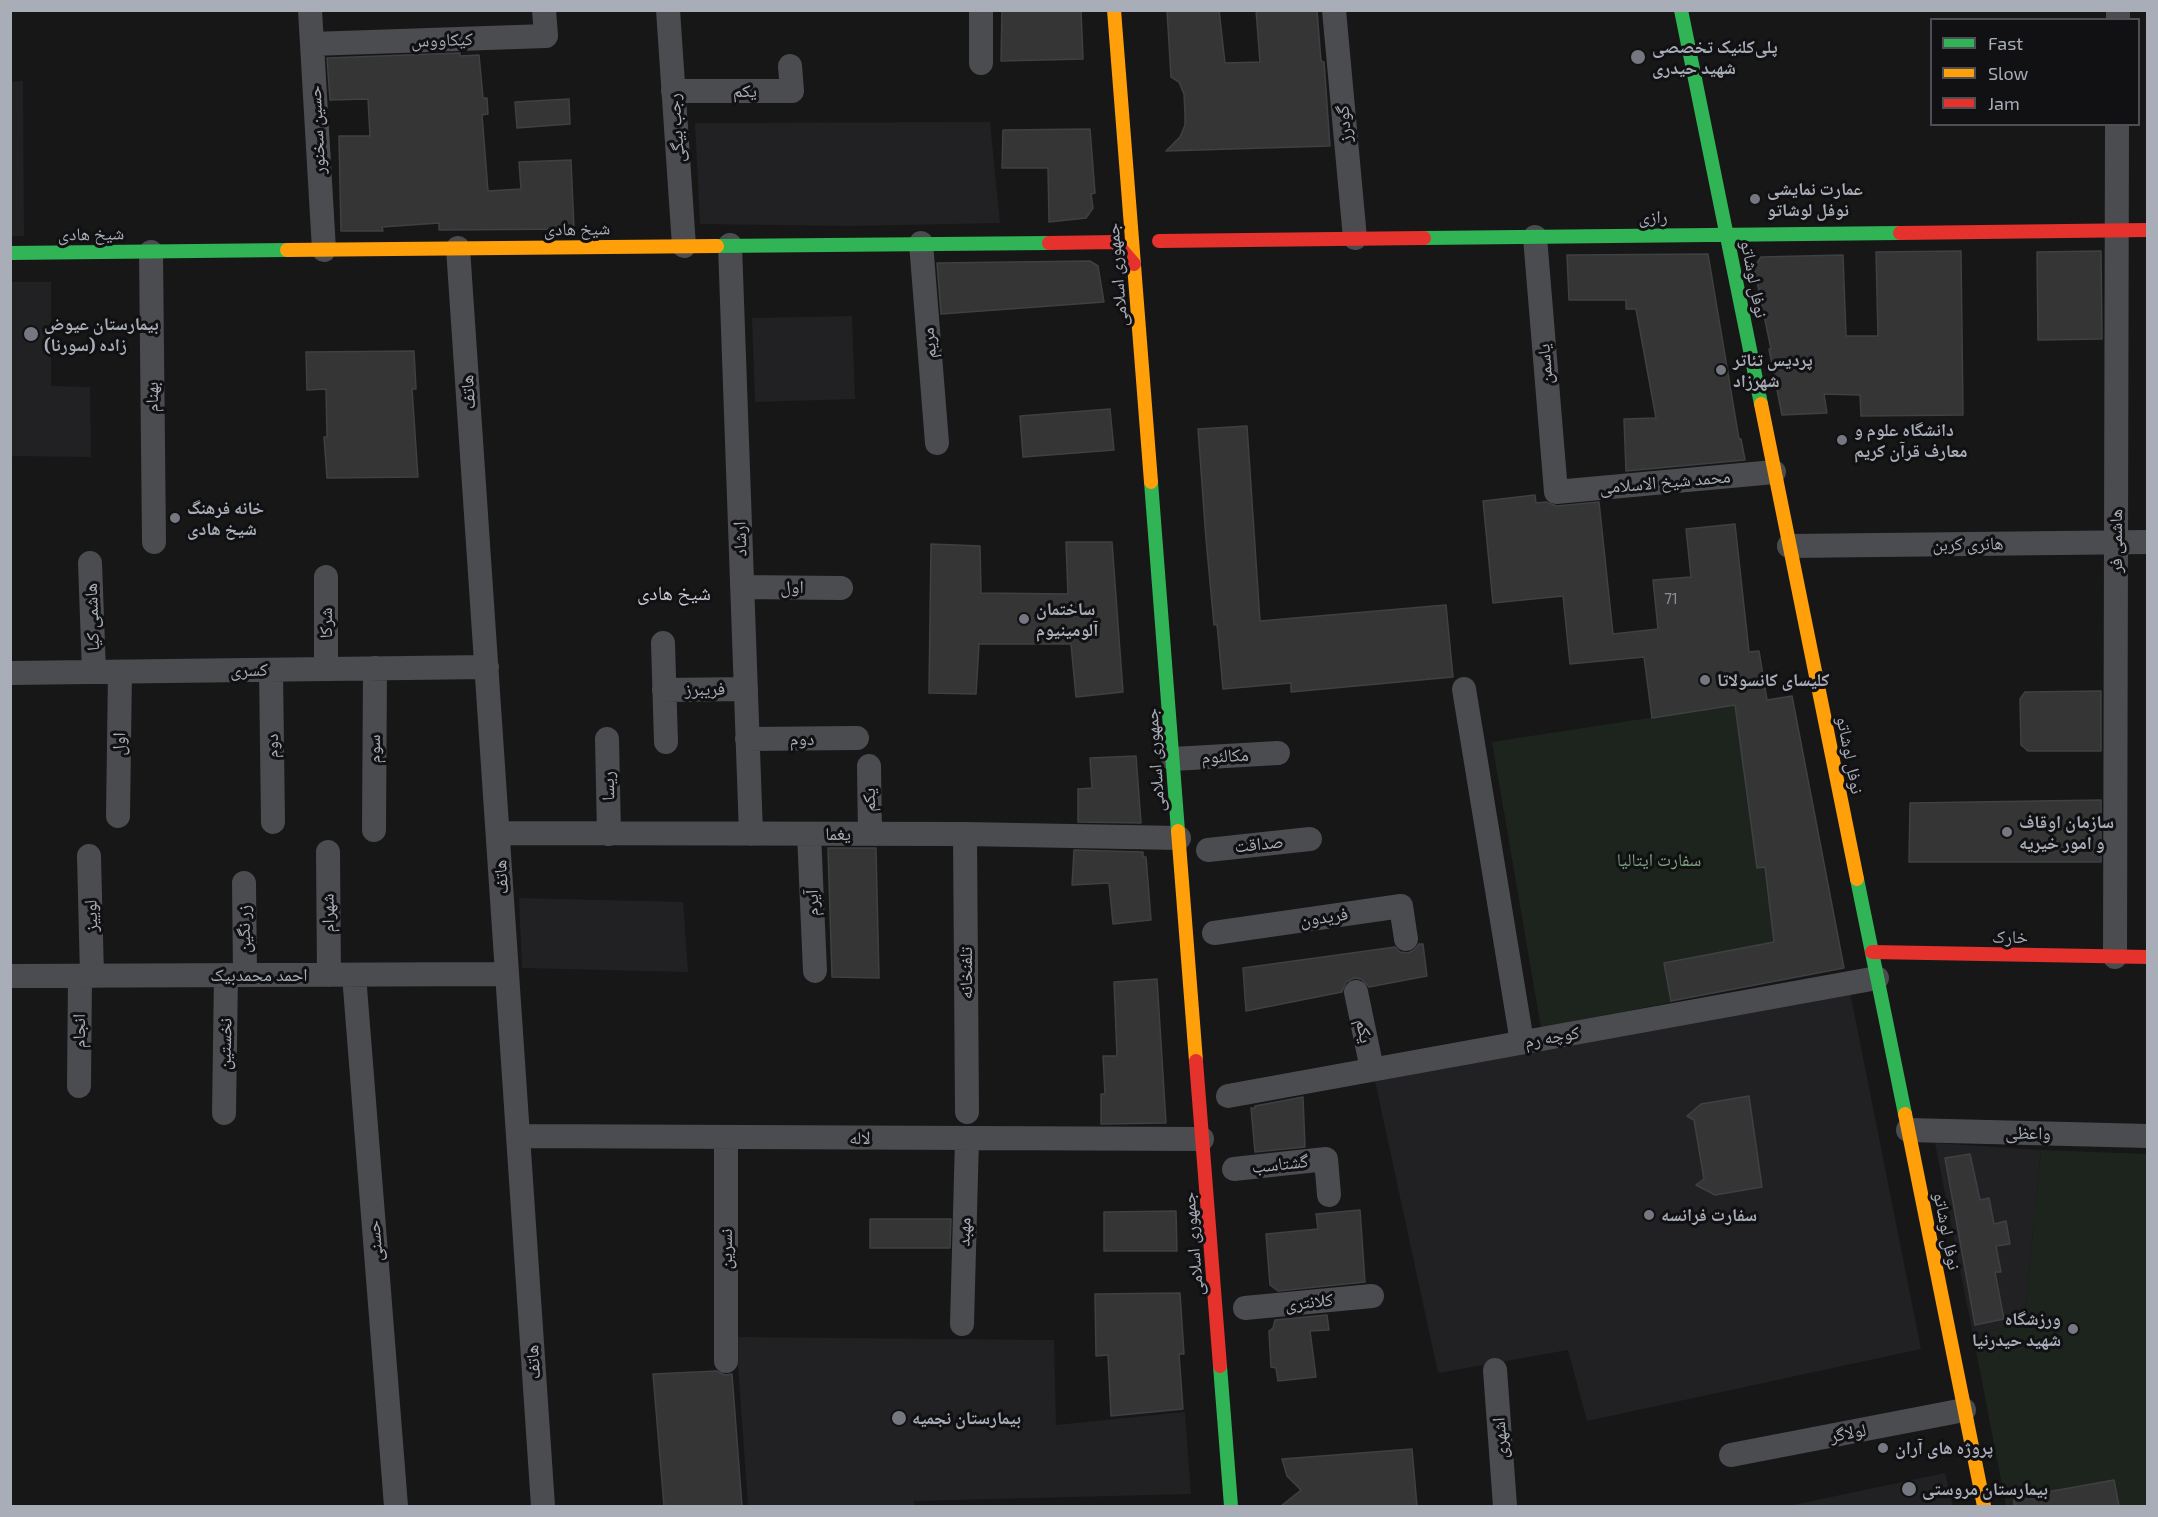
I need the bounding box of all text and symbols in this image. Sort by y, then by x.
legend [1930,18,2140,126]
street label: کیکاووس [411,28,473,52]
text: Fast [1988,32,2023,54]
place label: پلی‌کلنیک تخصصی شهید حیدری [1652,36,1778,78]
marker: پلی‌کلنیک تخصصی شهید حیدری [1629,48,1647,66]
text: Slow [1988,62,2028,84]
street label: یکم [733,80,757,102]
street label: حسین سخنور [304,85,330,175]
text: Jam [1988,92,2020,114]
street label: رجب بیگی [663,93,689,163]
street label: گودرز [1332,105,1356,143]
place label: عمارت نمایشی نوفل لوشاتو [1767,178,1863,220]
marker: عمارت نمایشی نوفل لوشاتو [1748,192,1762,206]
street label: رازی [1638,206,1668,228]
street label: شیخ هادی [544,218,610,240]
street label: جمهوری اسلامی [1102,222,1132,328]
street label: شیخ هادی [58,223,124,245]
street label: نوفل لوشاتو [1736,238,1772,320]
place label: بیمارستان عیوض زاده (سورنا) [44,313,159,356]
marker: بیمارستان عیوض زاده (سورنا) [22,325,40,343]
street label: مریم [917,327,941,359]
street label: یاسمن [1532,343,1558,385]
place label: پردیس تئاتر شهرزاد [1733,349,1813,392]
marker: پردیس تئاتر شهرزاد [1714,363,1728,377]
street label: هاتف [456,374,480,410]
street label: بهنام [141,382,163,412]
place label: دانشگاه علوم و معارف قرآن کریم [1854,419,1968,462]
marker: دانشگاه علوم و معارف قرآن کریم [1835,433,1849,447]
street label: محمد شیخ الاسلامی [1599,466,1731,498]
place label: خانه فرهنگ شیخ هادی [187,497,264,540]
street label: هاشمی فر [2105,509,2127,573]
marker: خانه فرهنگ شیخ هادی [168,511,182,525]
street label: ارشاد [729,521,751,557]
street label: هانری کربن [1932,533,2004,555]
street label: اول [780,576,804,598]
district label: شیخ هادی [637,581,711,605]
street label: هاشمی کیا [80,583,104,651]
house number: 71 [1664,590,1678,608]
place label: ساختمان آلومینیوم [1036,598,1098,640]
street label: شرکا [315,607,337,639]
marker: ساختمان آلومینیوم [1017,612,1031,626]
street label: کسری [230,659,268,681]
place label: کلیسای کانسولاتا [1717,669,1830,691]
marker: کلیسای کانسولاتا [1698,673,1712,687]
street label: فریبرز [685,678,725,700]
street label: جمهوری اسلامی [1141,707,1169,813]
street label: نوفل لوشاتو [1832,714,1868,796]
street label: دوم [789,728,815,750]
street label: اول [108,732,130,756]
street label: دوم [261,733,283,759]
street label: سوم [363,734,385,764]
street label: مکالئوم [1201,744,1249,768]
street label: ریسا [597,771,619,801]
street label: یکم [858,788,880,812]
place label: سازمان اوقاف و امور خيريه [2019,811,2114,854]
street label: یغما [825,823,851,845]
marker: سازمان اوقاف و امور خيريه [2000,825,2014,839]
street label: صداقت [1233,831,1285,857]
park label: سفارت ایتالیا [1617,849,1701,871]
street label: هاتف [489,859,513,895]
street label: آیرم [801,889,823,917]
street label: شهرام [317,893,339,933]
street label: لوییز [80,900,102,932]
street label: فریدون [1298,903,1350,931]
street label: زر نگین [233,905,255,953]
street label: خارک [1992,926,2028,948]
street label: تلفنخانه [955,947,977,999]
street label: احمد محمدبیک [210,964,308,986]
street label: انجام [68,1014,90,1048]
street label: یکم [1351,1017,1377,1045]
street label: نخستین [214,1018,236,1070]
street label: کوچه رم [1523,1022,1581,1052]
street label: واعظی [2005,1122,2051,1144]
street label: لاله [849,1127,871,1149]
street label: گشتاسب [1251,1150,1309,1178]
street label: نوفل لوشاتو [1929,1190,1965,1272]
street label: جمهوری اسلامی [1178,1191,1208,1297]
place label: سفارت فرانسه [1661,1204,1757,1226]
marker: سفارت فرانسه [1642,1208,1656,1222]
street label: مهبد [953,1217,975,1247]
street label: حسنی [362,1220,388,1262]
street label: نسرین [715,1229,737,1269]
street label: کلانتری [1284,1289,1334,1315]
place label: ورزشگاه شهید حیدرنیا [1972,1308,2061,1350]
marker: ورزشگاه شهید حیدرنیا [2066,1322,2080,1336]
street label: هاتف [521,1344,545,1380]
place label: بیمارستان نجمیه [912,1407,1021,1429]
marker: بیمارستان نجمیه [890,1409,908,1427]
street label: اشهری [1488,1417,1512,1459]
street label: لولاگر [1828,1419,1868,1447]
place label: پروژه های آران [1895,1437,1993,1459]
marker: پروژه های آران [1876,1441,1890,1455]
place label: بیمارستان مروستی [1922,1478,2048,1500]
marker: بیمارستان مروستی [1900,1480,1918,1498]

